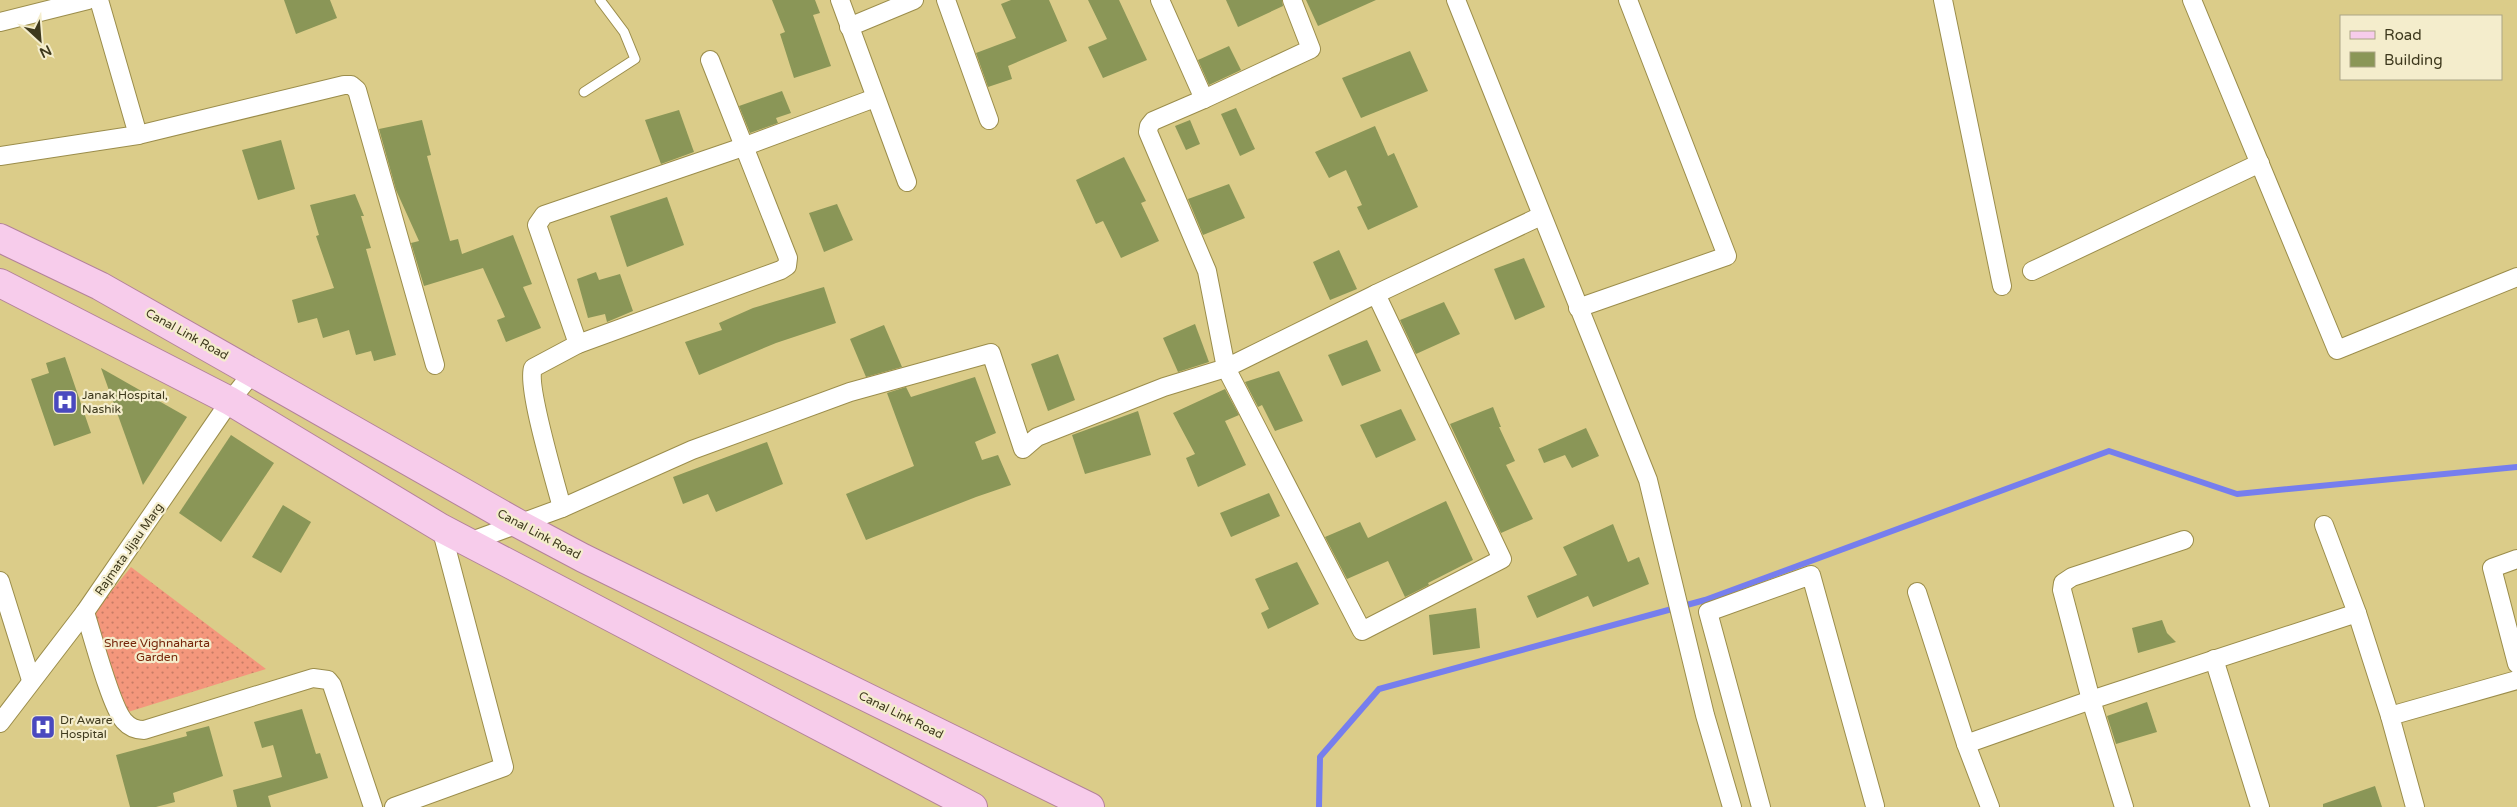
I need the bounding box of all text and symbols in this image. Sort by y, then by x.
north arrow [15,15,65,65]
legend [2340,15,2502,80]
text: Road [2384,26,2422,44]
text: N [37,41,54,61]
text: Building [2384,51,2443,69]
street label: Canal Link Road [143,306,231,362]
place label: Janak Hospital, Nashik [82,388,168,416]
hospital icon: Janak Hospital, Nashik [52,389,78,415]
street label: Rajmata Jijau Marg [92,500,166,598]
street label: Canal Link Road [495,506,583,562]
park label: Shree Vighnaharta Garden [104,636,210,664]
street label: Canal Link Road [856,688,946,742]
place label: Dr Aware Hospital [60,713,113,741]
hospital icon: Dr Aware Hospital [30,714,56,740]

